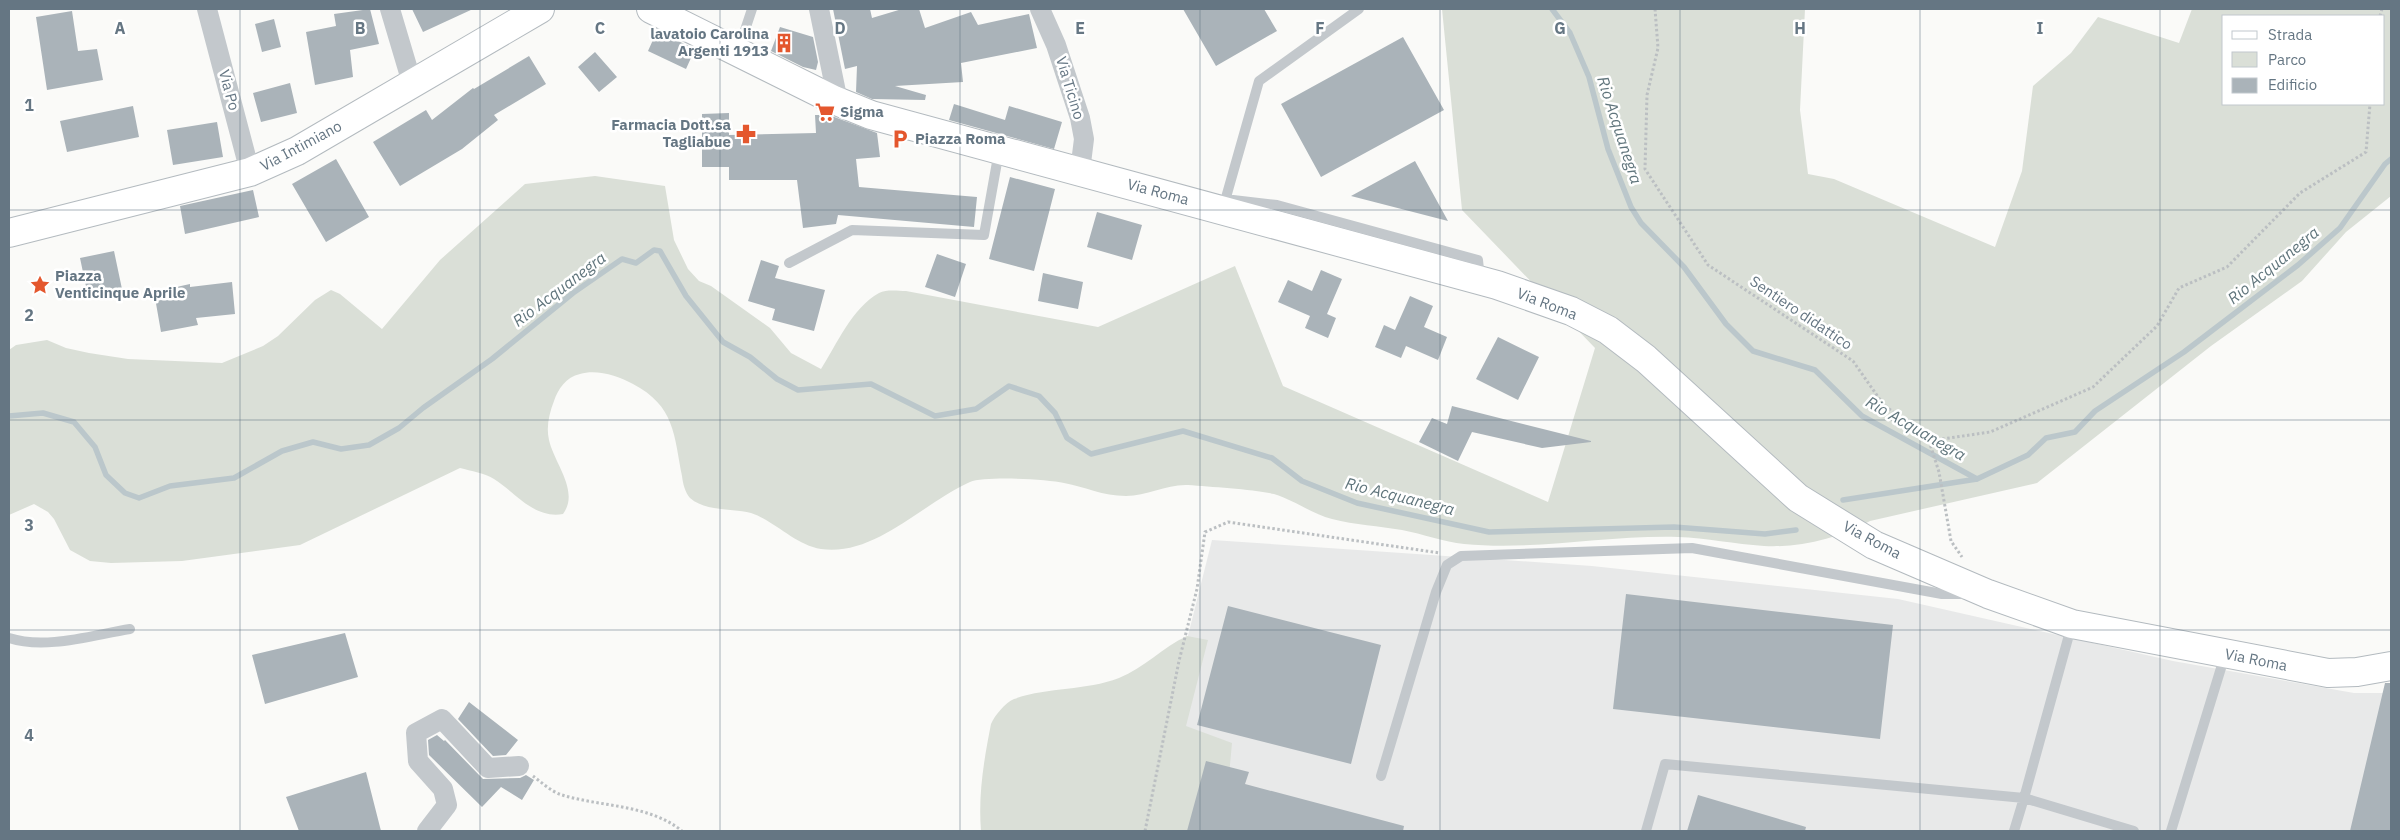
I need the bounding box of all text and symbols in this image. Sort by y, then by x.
legend [2222,15,2385,105]
text: A [115,18,126,38]
text: B [355,18,366,38]
text: C [595,18,605,38]
text: D [834,18,846,38]
text: E [1075,18,1085,38]
text: F [1315,18,1325,38]
text: G [1554,18,1566,38]
text: H [1794,18,1806,38]
text: I [2037,18,2044,38]
place label: lavatoio Carolina Argenti 1913 [650,24,769,60]
text: Strada [2268,25,2312,44]
building icon: lavatoio Carolina Argenti 1913 [773,32,795,54]
text: Parco [2268,50,2306,69]
street label: Via Ticino [1052,54,1089,122]
street label: Via Po [215,67,244,112]
water label: Rio Acquanegra [1593,74,1647,186]
text: Edificio [2268,75,2317,94]
text: 1 [24,95,34,115]
supermarket icon: Sigma [814,101,836,123]
place label: Sigma [840,102,884,121]
place label: Farmacia Dott.sa Tagliabue [611,115,731,151]
street label: Via Intimiano [257,116,345,175]
pharmacy icon: Farmacia Dott.sa Tagliabue [735,123,757,145]
parking icon: Piazza Roma [889,128,911,150]
place label: Piazza Roma [915,129,1006,148]
street label: Via Roma [1125,174,1191,209]
water label: Rio Acquanegra [2223,222,2323,308]
water label: Rio Acquanegra [508,247,610,331]
place label: Piazza Venticinque Aprile [55,266,185,302]
street label: Sentiero didattico [1747,271,1856,354]
place icon: Piazza Venticinque Aprile [29,274,51,296]
street label: Via Roma [1514,283,1580,324]
text: 2 [24,305,34,325]
water label: Rio Acquanegra [1863,391,1969,465]
water label: Rio Acquanegra [1343,473,1457,519]
text: 3 [24,515,34,535]
street label: Via Roma [1840,516,1905,563]
street label: Via Roma [2223,644,2289,675]
text: 4 [24,725,34,745]

